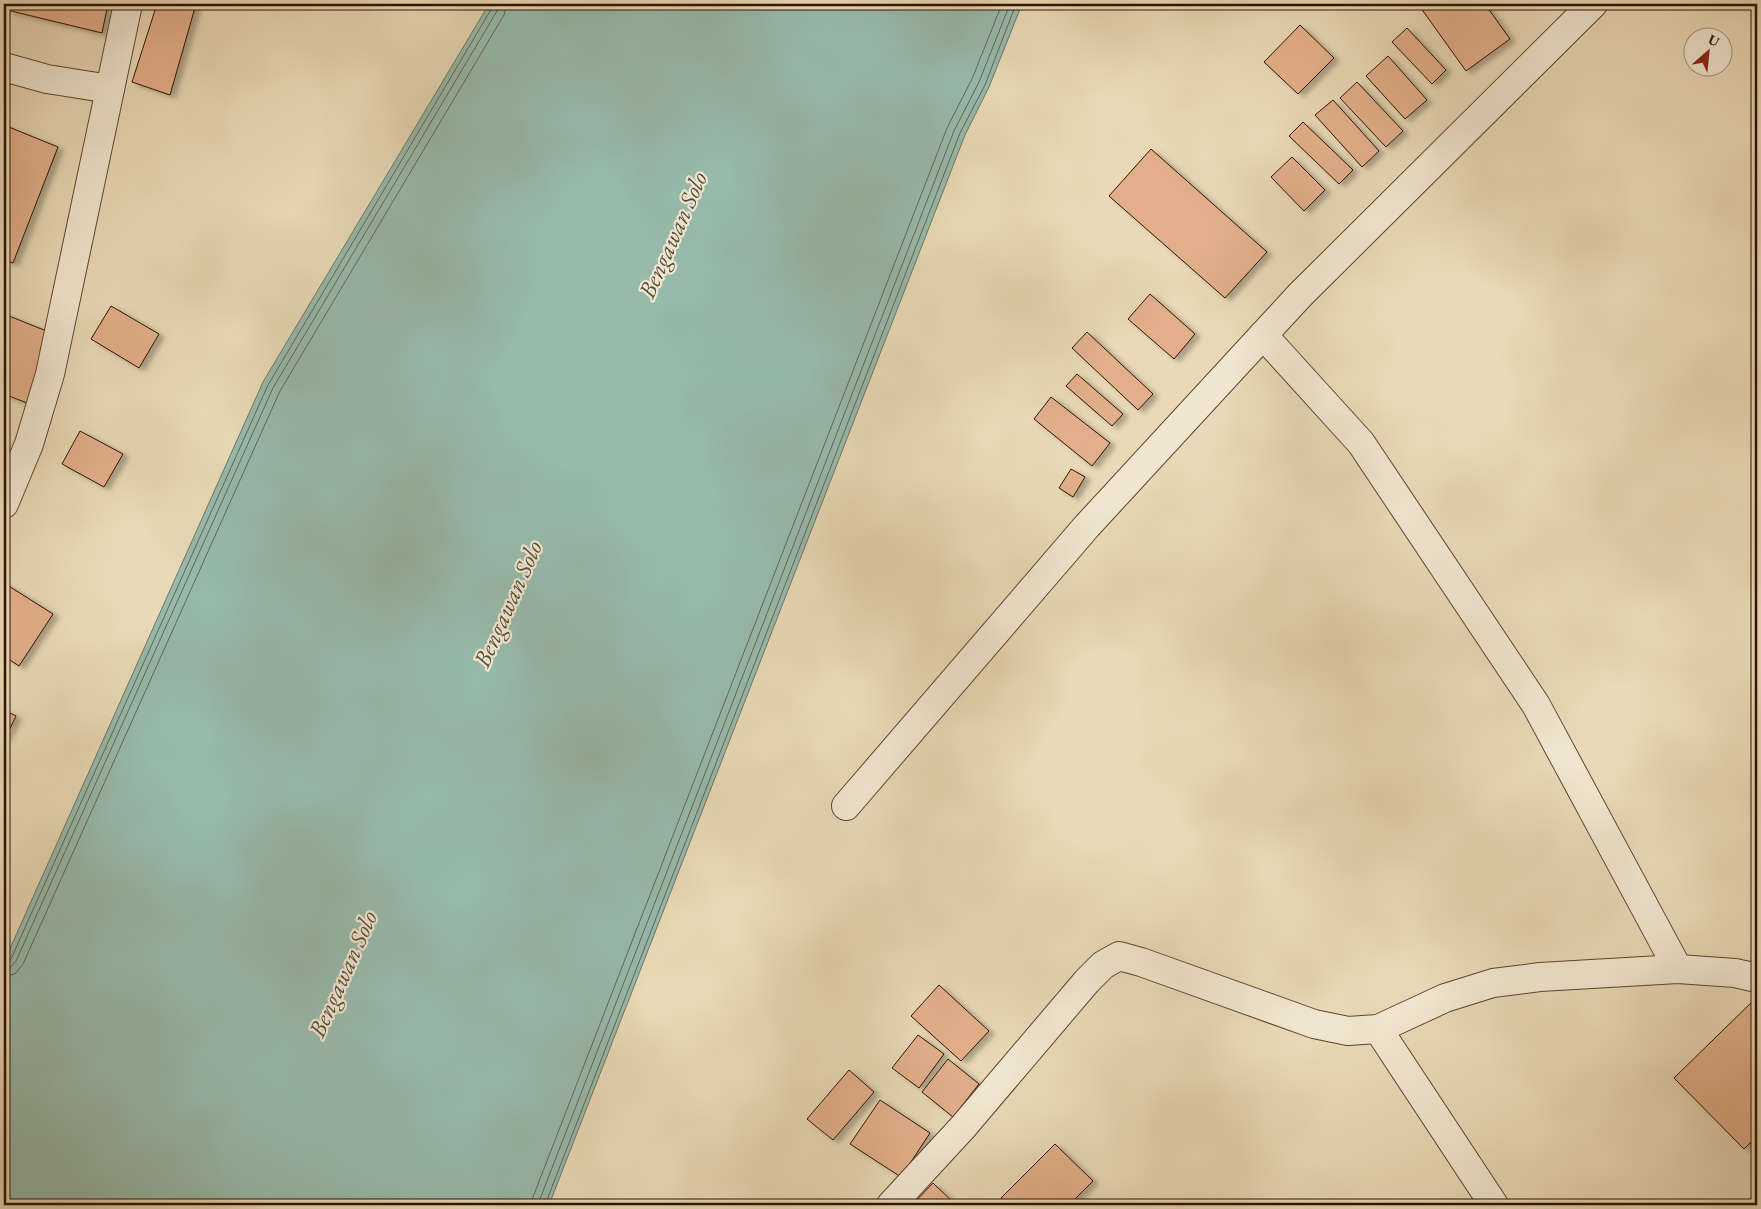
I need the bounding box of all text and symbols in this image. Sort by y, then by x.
north arrow [1684,28,1734,78]
text: U [1705,30,1723,51]
water label: Bengawan Solo [630,167,714,304]
water label: Bengawan Solo [465,536,549,673]
water label: Bengawan Solo [300,906,384,1043]

